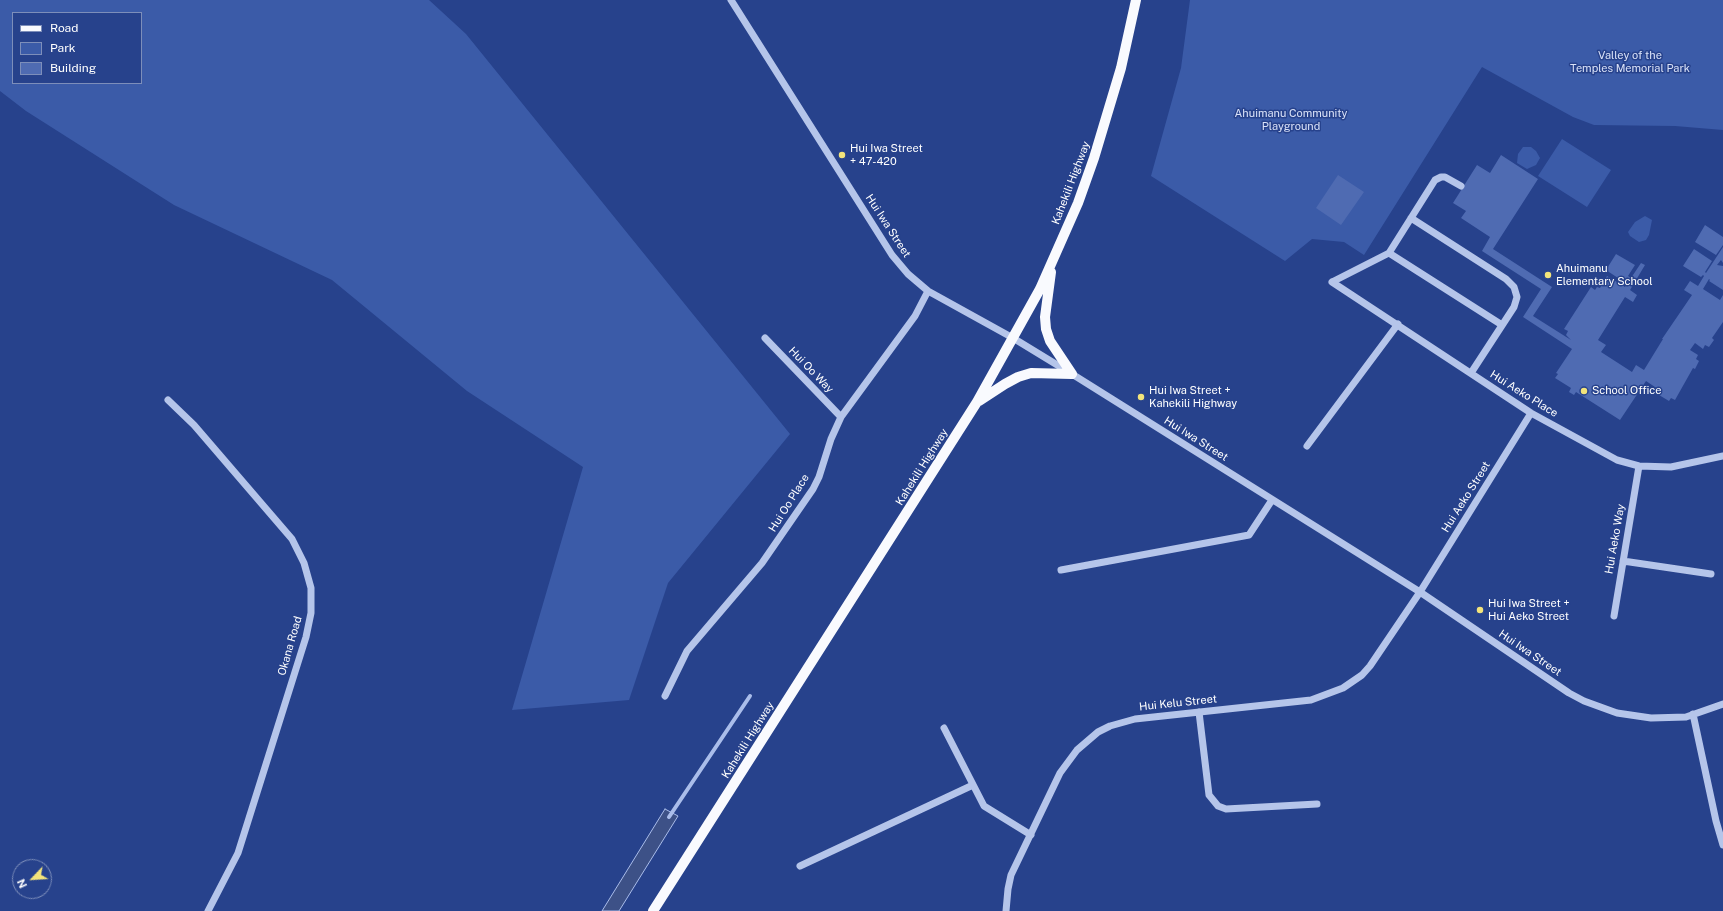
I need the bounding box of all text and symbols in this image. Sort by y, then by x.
legend [12,12,142,84]
text: Road [50,21,78,35]
text: Park [50,41,76,55]
park label: Valley of the Temples Memorial Park [1570,49,1690,75]
text: Building [50,61,96,75]
park label: Ahuimanu Community Playground [1235,107,1347,133]
street label: Kahekili Highway [1049,140,1093,226]
place label: Hui Iwa Street + 47-420 [850,142,923,168]
marker: Hui Iwa Street + 47-420 [837,150,847,160]
street label: Hui Iwa Street [863,192,913,260]
place label: Ahuimanu Elementary School [1556,262,1653,288]
marker: Ahuimanu Elementary School [1543,270,1553,280]
street label: Hui Oo Way [786,344,836,396]
street label: Hui Aeko Place [1488,368,1560,420]
place label: Hui Iwa Street + Kahekili Highway [1149,384,1237,410]
place label: School Office [1592,384,1661,398]
marker: School Office [1579,386,1589,396]
marker: Hui Iwa Street + Kahekili Highway [1136,392,1146,402]
street label: Hui Iwa Street [1162,414,1230,464]
street label: Kahekili Highway [893,426,951,508]
street label: Hui Aeko Street [1439,459,1493,535]
street label: Hui Oo Place [766,472,812,534]
street label: Hui Aeko Way [1602,503,1628,575]
place label: Hui Iwa Street + Hui Aeko Street [1488,597,1569,623]
marker: Hui Iwa Street + Hui Aeko Street [1475,605,1485,615]
street label: Okana Road [275,615,305,677]
street label: Hui Iwa Street [1496,627,1564,679]
street label: Hui Kelu Street [1139,692,1217,714]
street label: Kahekili Highway [719,699,777,781]
north arrow [12,859,52,899]
text: N [15,877,29,890]

